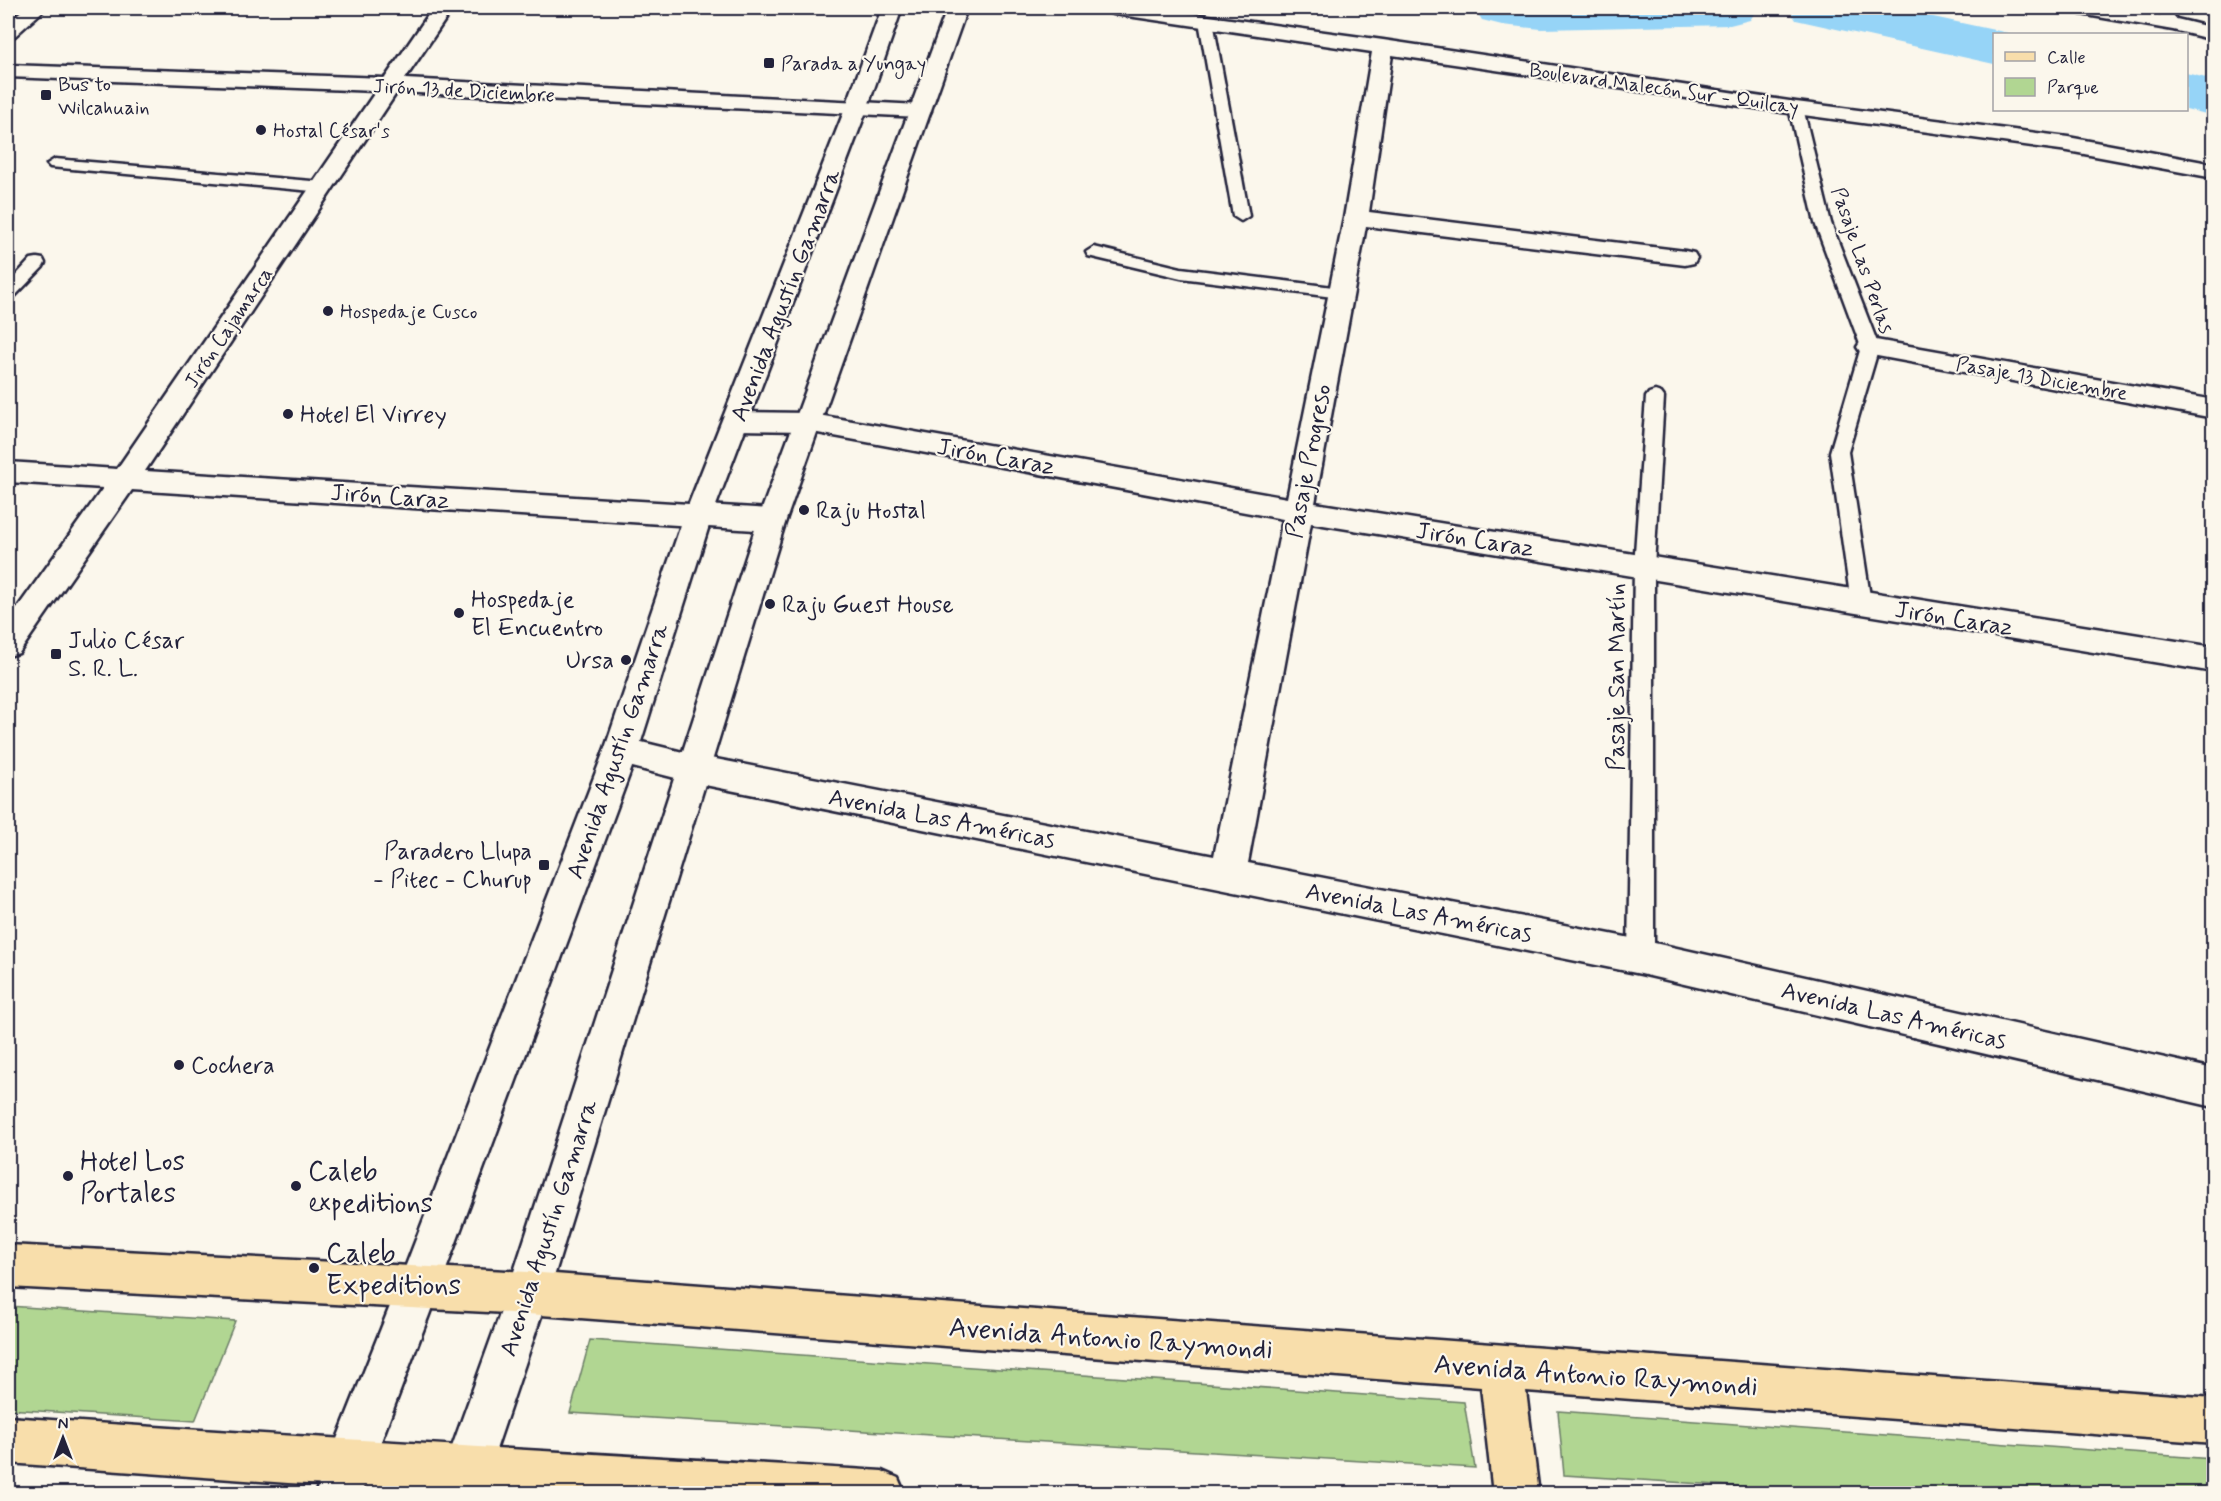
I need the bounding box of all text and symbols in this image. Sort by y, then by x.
legend [1993,33,2188,111]
text: Calle [2047,46,2086,70]
place label: Parada a Yungay [781,51,926,79]
marker: Parada a Yungay [762,56,776,70]
street label: Boulevard Malecón Sur - Quilcay [1527,57,1800,122]
place label: Bus to Wilcahuain [58,72,150,122]
street label: Jirón 13 de Diciembre [372,73,556,110]
text: Parque [2047,76,2099,100]
marker: Bus to Wilcahuain [39,88,53,102]
place label: Hostal César's [273,118,390,145]
marker: Hostal César's [254,123,268,137]
street label: Avenida Agustín Gamarra [724,164,849,426]
street label: Pasaje Las Perlas [1824,184,1899,337]
street label: Jirón Cajamarca [179,262,280,394]
place label: Hospedaje Cusco [340,299,478,326]
marker: Hospedaje Cusco [321,304,335,318]
street label: Pasaje 13 Diciembre [1954,351,2130,408]
street label: Pasaje Progreso [1279,382,1340,541]
place label: Hotel El Virrey [300,400,447,431]
marker: Hotel El Virrey [281,407,295,421]
street label: Jirón Caraz [934,432,1057,483]
street label: Jirón Caraz [329,478,450,517]
place label: Raju Hostal [816,496,926,527]
marker: Raju Hostal [797,503,811,517]
street label: Jirón Caraz [1414,516,1536,565]
street label: Pasaje San Martín [1602,583,1633,771]
place label: Hospedaje El Encuentro [471,585,603,644]
place label: Raju Guest House [782,590,954,621]
street label: Jirón Caraz [1893,595,2015,644]
marker: Raju Guest House [763,597,777,611]
marker: Hospedaje El Encuentro [452,606,466,620]
street label: Avenida Agustín Gamarra [560,619,677,883]
place label: Julio César S. R. L. [68,626,184,685]
place label: Ursa [566,646,614,677]
marker: Julio César S. R. L. [49,647,63,661]
marker: Ursa [619,653,633,667]
street label: Avenida Las Américas [826,782,1058,857]
place label: Paradero Llupa - Pitec - Churup [373,837,532,896]
marker: Paradero Llupa - Pitec - Churup [537,858,551,872]
street label: Avenida Las Américas [1303,876,1535,951]
street label: Avenida Las Américas [1778,975,2009,1057]
place label: Cochera [191,1051,275,1082]
marker: Cochera [172,1058,186,1072]
street label: Avenida Agustín Gamarra [493,1096,606,1361]
place label: Hotel Los Portales [80,1144,185,1213]
place label: Caleb expeditions [308,1154,433,1223]
marker: Hotel Los Portales [61,1169,75,1183]
marker: Caleb expeditions [289,1179,303,1193]
place label: Caleb Expeditions [326,1236,461,1305]
marker: Caleb Expeditions [307,1261,321,1275]
street label: Avenida Antonio Raymondi [947,1310,1274,1369]
street label: Avenida Antonio Raymondi [1432,1347,1759,1406]
north arrow [33,1408,93,1468]
text: N [58,1414,68,1435]

